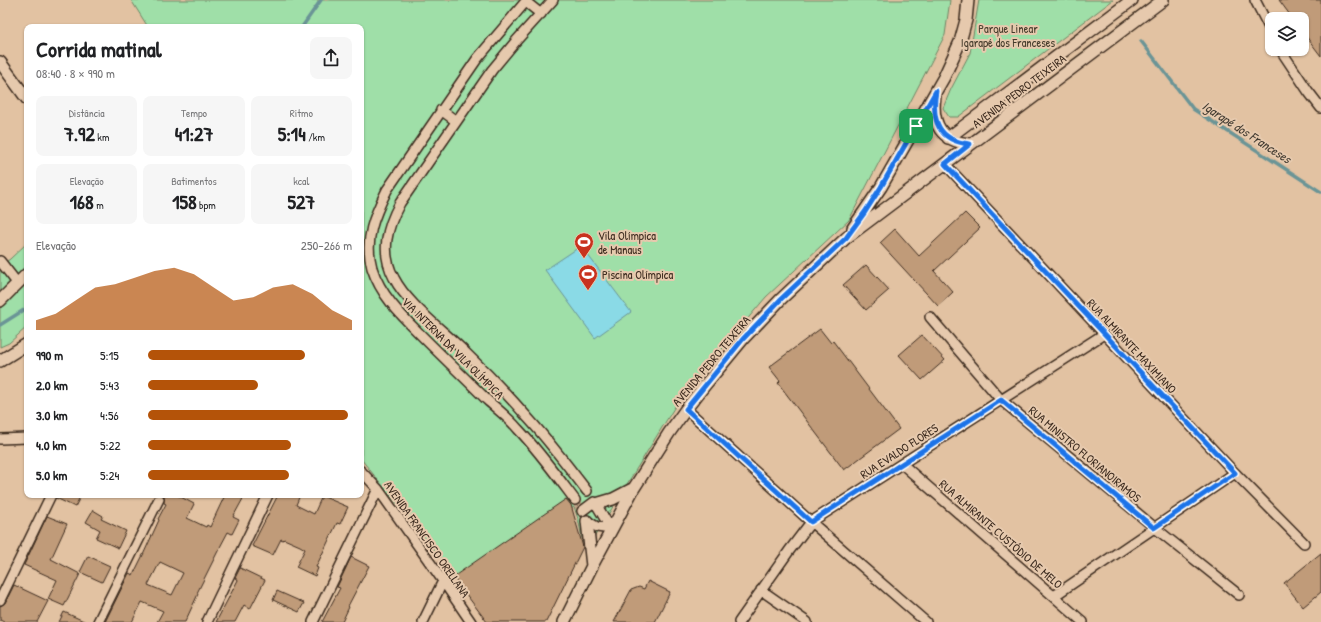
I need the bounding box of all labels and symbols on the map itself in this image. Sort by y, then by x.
park label: Parque Linear Igarapé dos Franceses [961,20,1056,51]
street label: AVENIDA PEDRO TEIXEIRA [969,50,1070,132]
water label: Igarapé dos Franceses [1199,97,1296,169]
pin [899,109,933,143]
place label: Vila Olímpica de Manaus [598,227,656,258]
sports icon: Vila Olímpica de Manaus [573,231,595,259]
sports icon: Piscina Olímpica [577,263,599,291]
place label: Piscina Olímpica [602,266,674,283]
street label: VIA INTERNA DA VILA OLÍMPICA [398,293,508,403]
street label: RUA ALMIRANTE MAXIMIANO [1083,295,1181,397]
street label: AVENIDA PEDRO TEIXEIRA [668,312,754,410]
street label: RUA MINISTRO FLORIANOIRAMOS [1025,402,1145,506]
street label: RUA EVALDO FLORES [857,419,942,483]
street label: RUA ALMIRANTE CUSTÓDIO DE MELO [936,476,1067,593]
street label: AVENIDA FRANCISCO ORELLANA [380,477,474,601]

